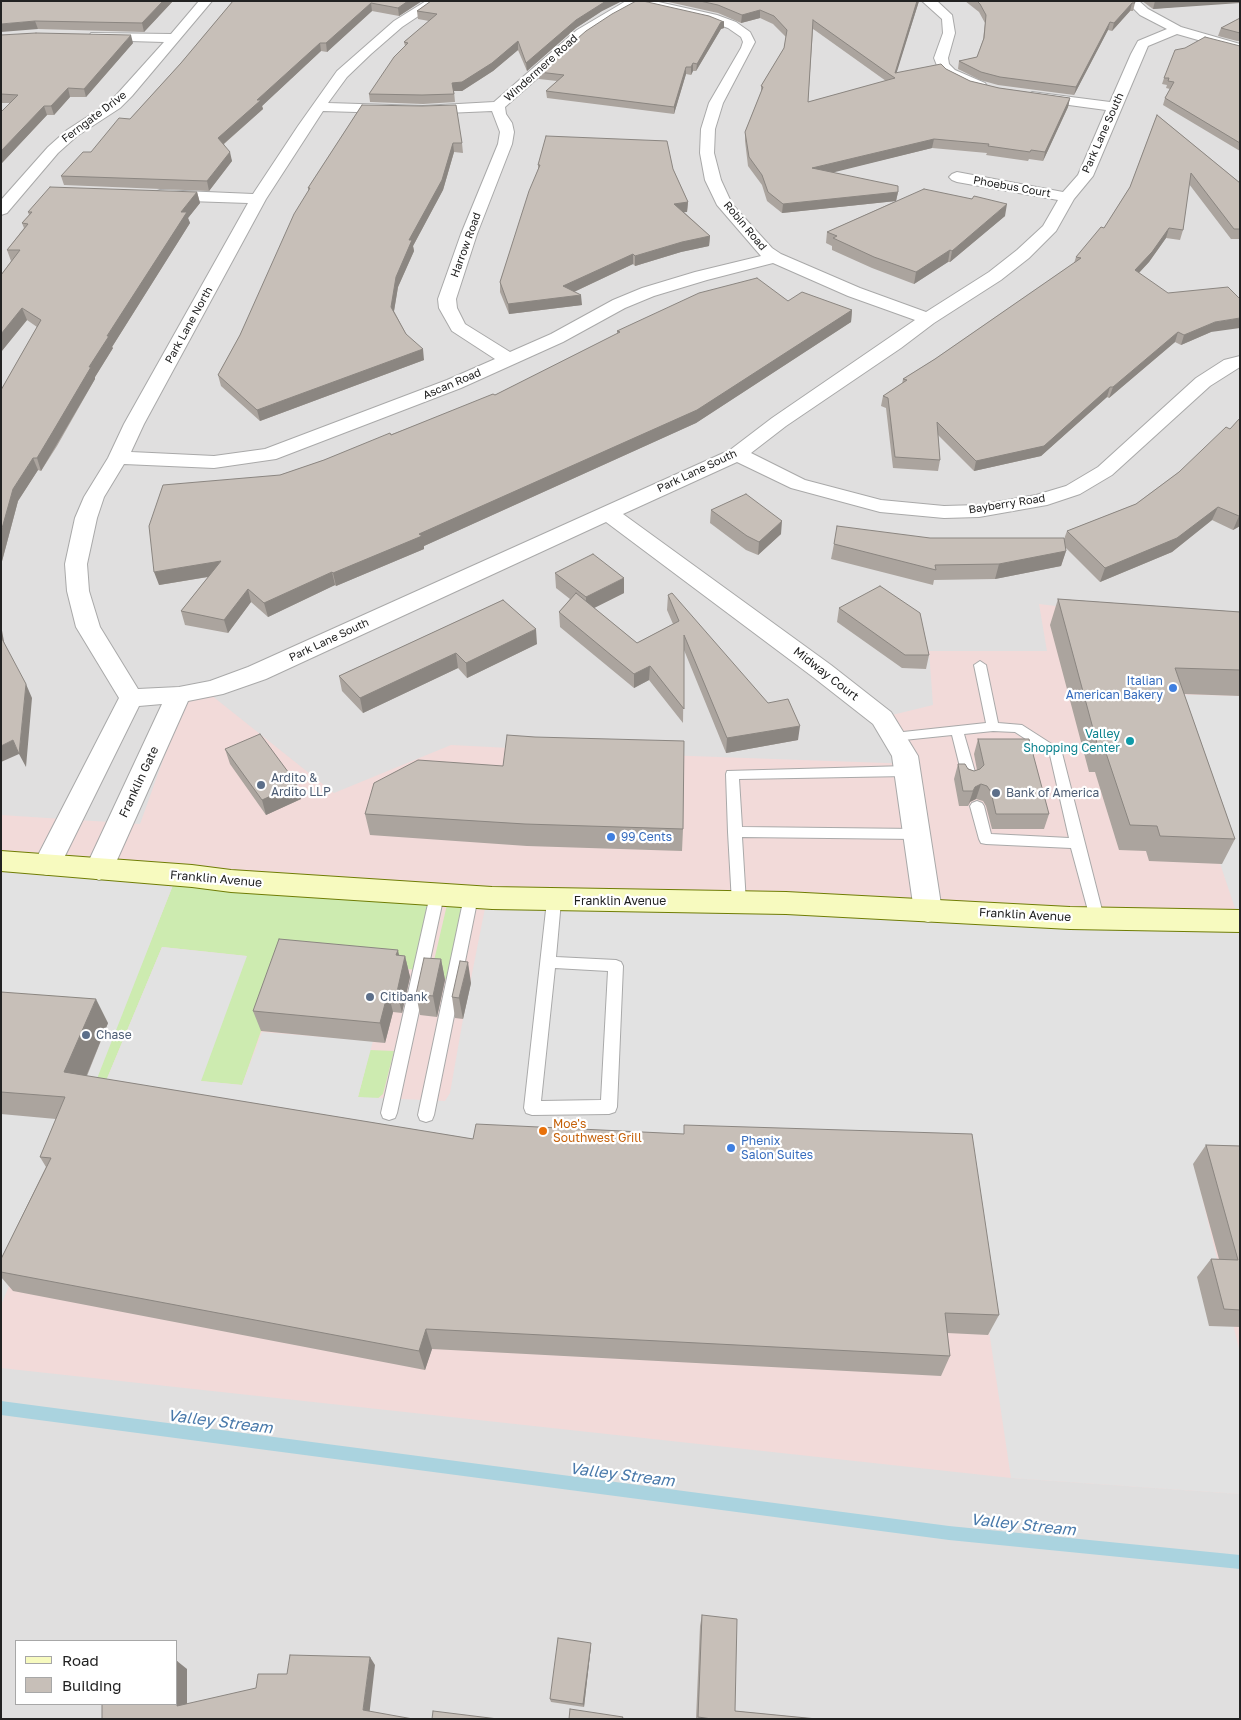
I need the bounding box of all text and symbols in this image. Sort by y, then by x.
street label: Windermere Road [502,32,580,104]
street label: Ferngate Drive [59,88,129,146]
street label: Park Lane South [1079,91,1127,175]
street label: Phoebus Court [972,174,1052,200]
street label: Robin Road [721,199,769,253]
street label: Harrow Road [448,211,484,279]
street label: Park Lane North [162,284,216,366]
street label: Ascan Road [421,366,483,402]
street label: Park Lane South [655,447,739,495]
street label: Bayberry Road [968,491,1046,517]
street label: Park Lane South [287,616,371,664]
street label: Midway Court [790,644,862,704]
place label: Italian American Bakery [1066,674,1163,702]
marker: Italian American Bakery [1167,682,1179,694]
place label: Valley Shopping Center [1023,727,1120,755]
marker: Valley Shopping Center [1124,735,1136,747]
street label: Franklin Gate [116,744,162,820]
place label: Ardito & Ardito LLP [271,771,331,799]
marker: Ardito & Ardito LLP [255,779,267,791]
place label: Bank of America [1006,786,1099,800]
marker: Bank of America [990,787,1002,799]
place label: 99 Cents [621,830,672,844]
marker: 99 Cents [605,831,617,843]
street label: Franklin Avenue [169,868,263,890]
street label: Franklin Avenue [574,894,666,908]
street label: Franklin Avenue [978,905,1072,925]
place label: Citibank [380,990,428,1004]
marker: Citibank [364,991,376,1003]
place label: Chase [96,1028,132,1042]
marker: Chase [80,1029,92,1041]
place label: Moe's Southwest Grill [553,1117,642,1145]
marker: Moe's Southwest Grill [537,1125,549,1137]
place label: Phenix Salon Suites [741,1134,813,1162]
marker: Phenix Salon Suites [725,1142,737,1154]
water label: Valley Stream [166,1406,274,1438]
water label: Valley Stream [568,1459,676,1491]
water label: Valley Stream [969,1510,1077,1540]
legend [15,1640,178,1705]
text: Road [62,1651,99,1669]
text: Building [62,1676,122,1694]

